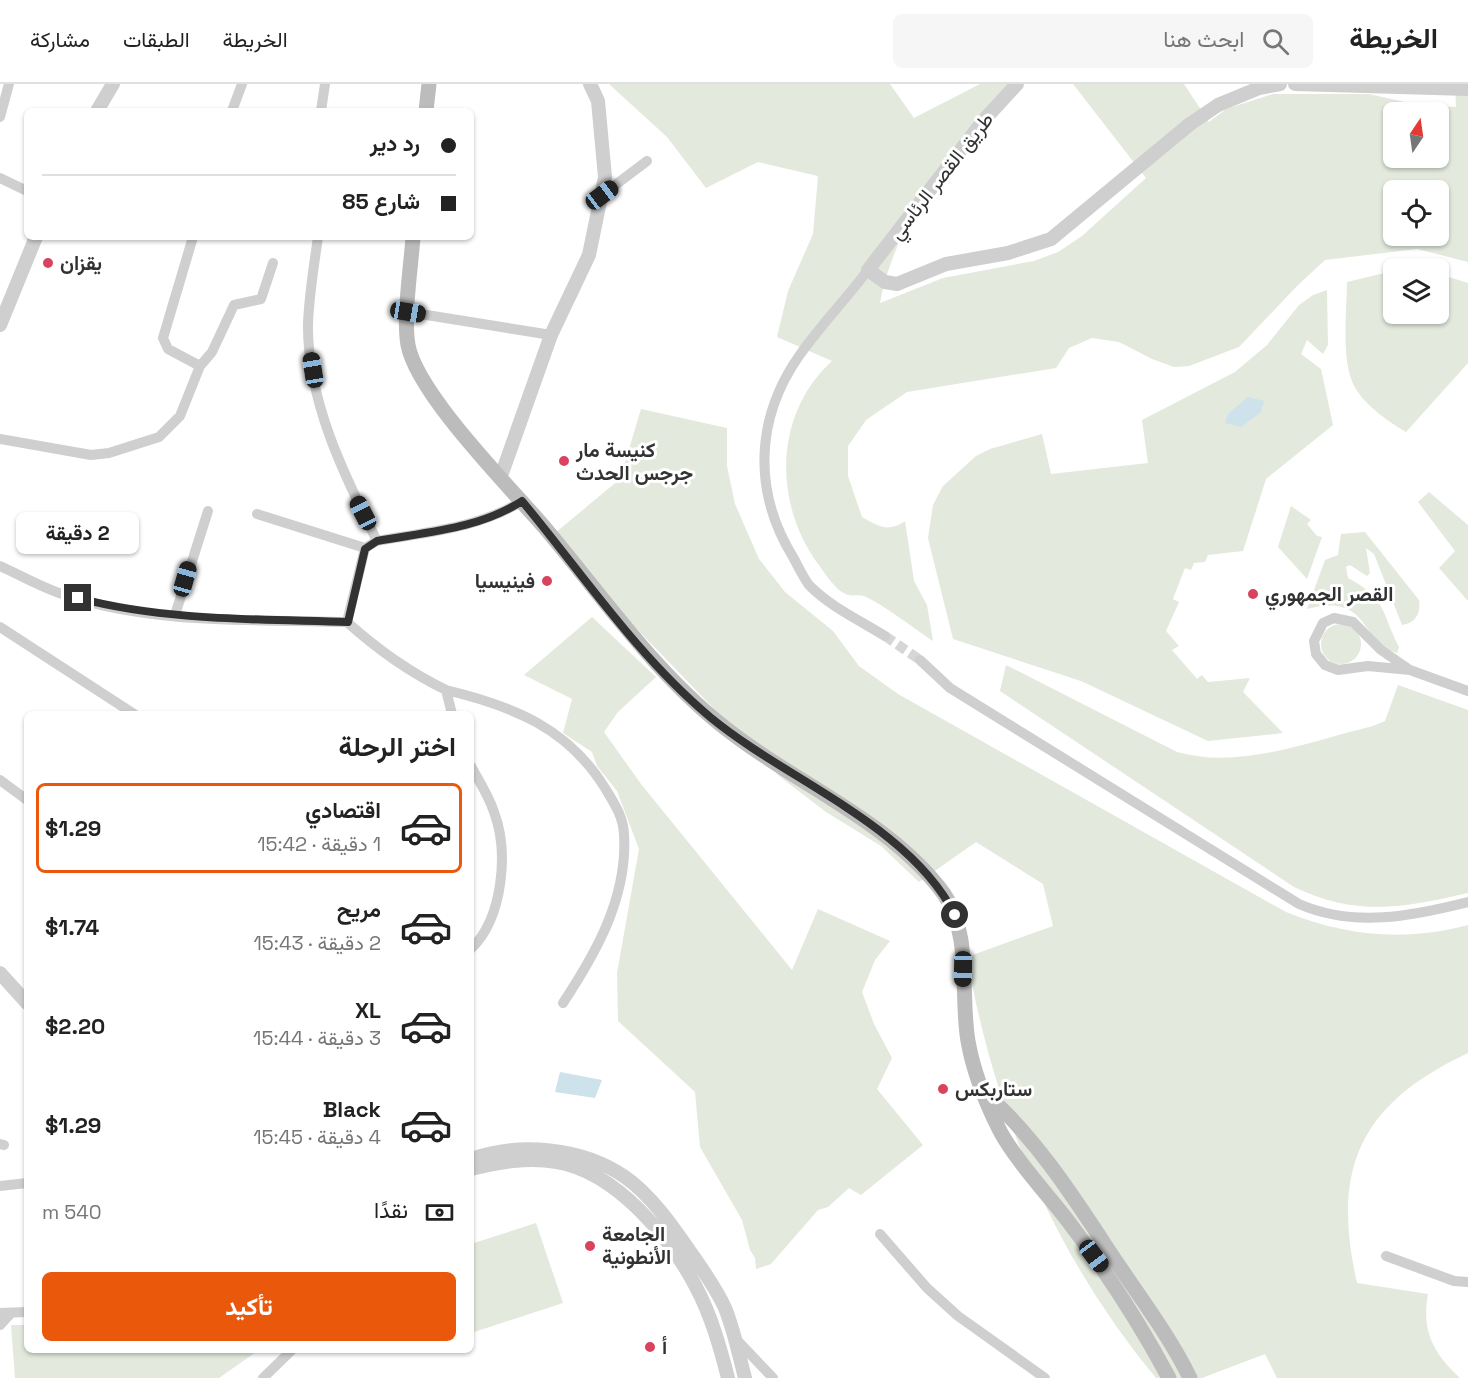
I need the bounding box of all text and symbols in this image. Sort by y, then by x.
search box [893,14,1313,68]
text: الخريطة [1349,20,1438,56]
text: ابحث هنا [1163,25,1244,53]
icon: search [1259,25,1292,58]
text: مشاركة [30,26,90,53]
text: الطبقات [123,26,190,53]
text: الخريطة [223,26,288,53]
north arrow [1383,102,1449,168]
map controls [1383,102,1449,324]
street label: طريق القصر الرئاسي [883,107,1002,247]
text: رد دير [370,129,420,157]
car [582,177,622,213]
button: locate [1383,180,1449,246]
text: شارع 85 [342,187,420,215]
place label: يقزان [60,250,102,276]
marker: يقزان [41,256,55,270]
button: layers [1383,258,1449,324]
car [389,300,427,324]
car [301,351,325,389]
place label: كنيسة مار جرجس الحدث [575,437,693,486]
marker: كنيسة مار جرجس الحدث [557,454,571,468]
car [347,493,379,533]
callout: 2 دقيقة [16,511,140,553]
text: 2 دقيقة [45,520,110,546]
car [171,559,199,599]
place label: فينيسيا [475,568,535,594]
marker: فينيسيا [540,574,554,588]
place label: القصر الجمهوري [1265,581,1393,611]
route end [64,584,91,611]
marker: القصر الجمهوري [1246,587,1260,601]
text: اختر الرحلة [338,729,456,764]
text: اقتصادي [305,796,381,824]
icon: car [399,801,453,855]
text: $1.29 [45,814,101,842]
text: 1 دقيقة · 15:42 [257,831,381,857]
text: مريح [337,895,381,923]
icon: car [399,900,453,954]
route start [941,901,968,928]
text: $1.74 [45,913,99,941]
text: 2 دقيقة · 15:43 [254,930,381,956]
car [954,951,972,987]
text: XL [355,996,381,1024]
icon: car [399,999,453,1053]
text: $2.20 [45,1012,105,1040]
text: 3 دقيقة · 15:44 [253,1025,381,1051]
place label: ستاربكس [955,1076,1032,1102]
marker: ستاربكس [936,1082,950,1096]
text: Black [323,1095,381,1123]
icon: car [399,1098,453,1152]
text: $1.29 [45,1111,101,1139]
text: 4 دقيقة · 15:45 [253,1124,381,1150]
text: نقدًا [374,1196,408,1224]
icon: cash [423,1196,456,1229]
text: 540 m [42,1199,102,1225]
place label: الجامعة الأنطونية [602,1221,671,1270]
car [1076,1236,1112,1276]
marker: الجامعة الأنطونية [583,1239,597,1253]
button: تأكيد [42,1272,456,1341]
place label: أ [662,1334,667,1360]
marker: أ [643,1340,657,1354]

